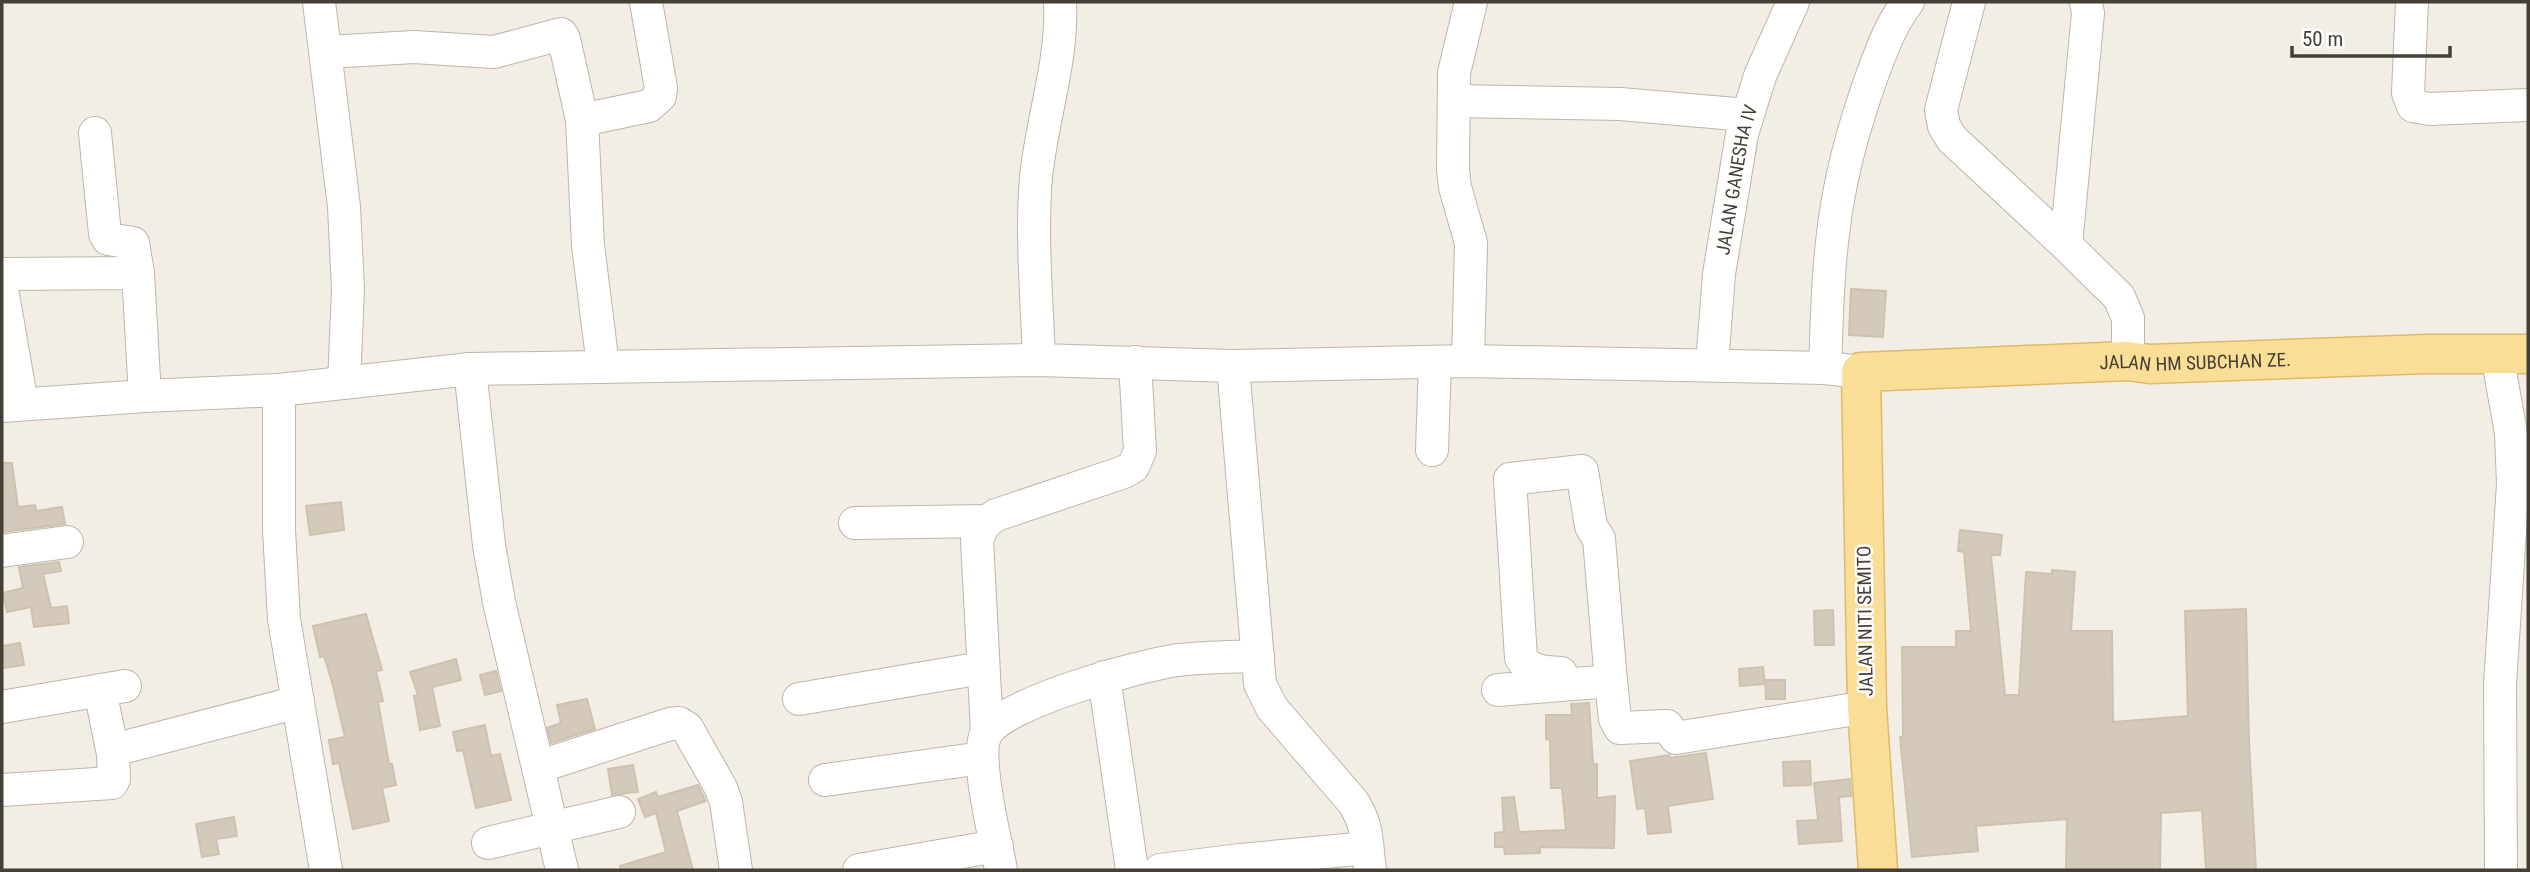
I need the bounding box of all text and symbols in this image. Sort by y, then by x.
scale bar [2292,14,2450,58]
text: 50 m [2302,27,2343,51]
street label: JALAN GANESHA IV [1711,102,1762,257]
street label: JALAN HM SUBCHAN ZE. [2099,347,2291,376]
street label: JALAN NITI SEMITO [1852,545,1878,697]

